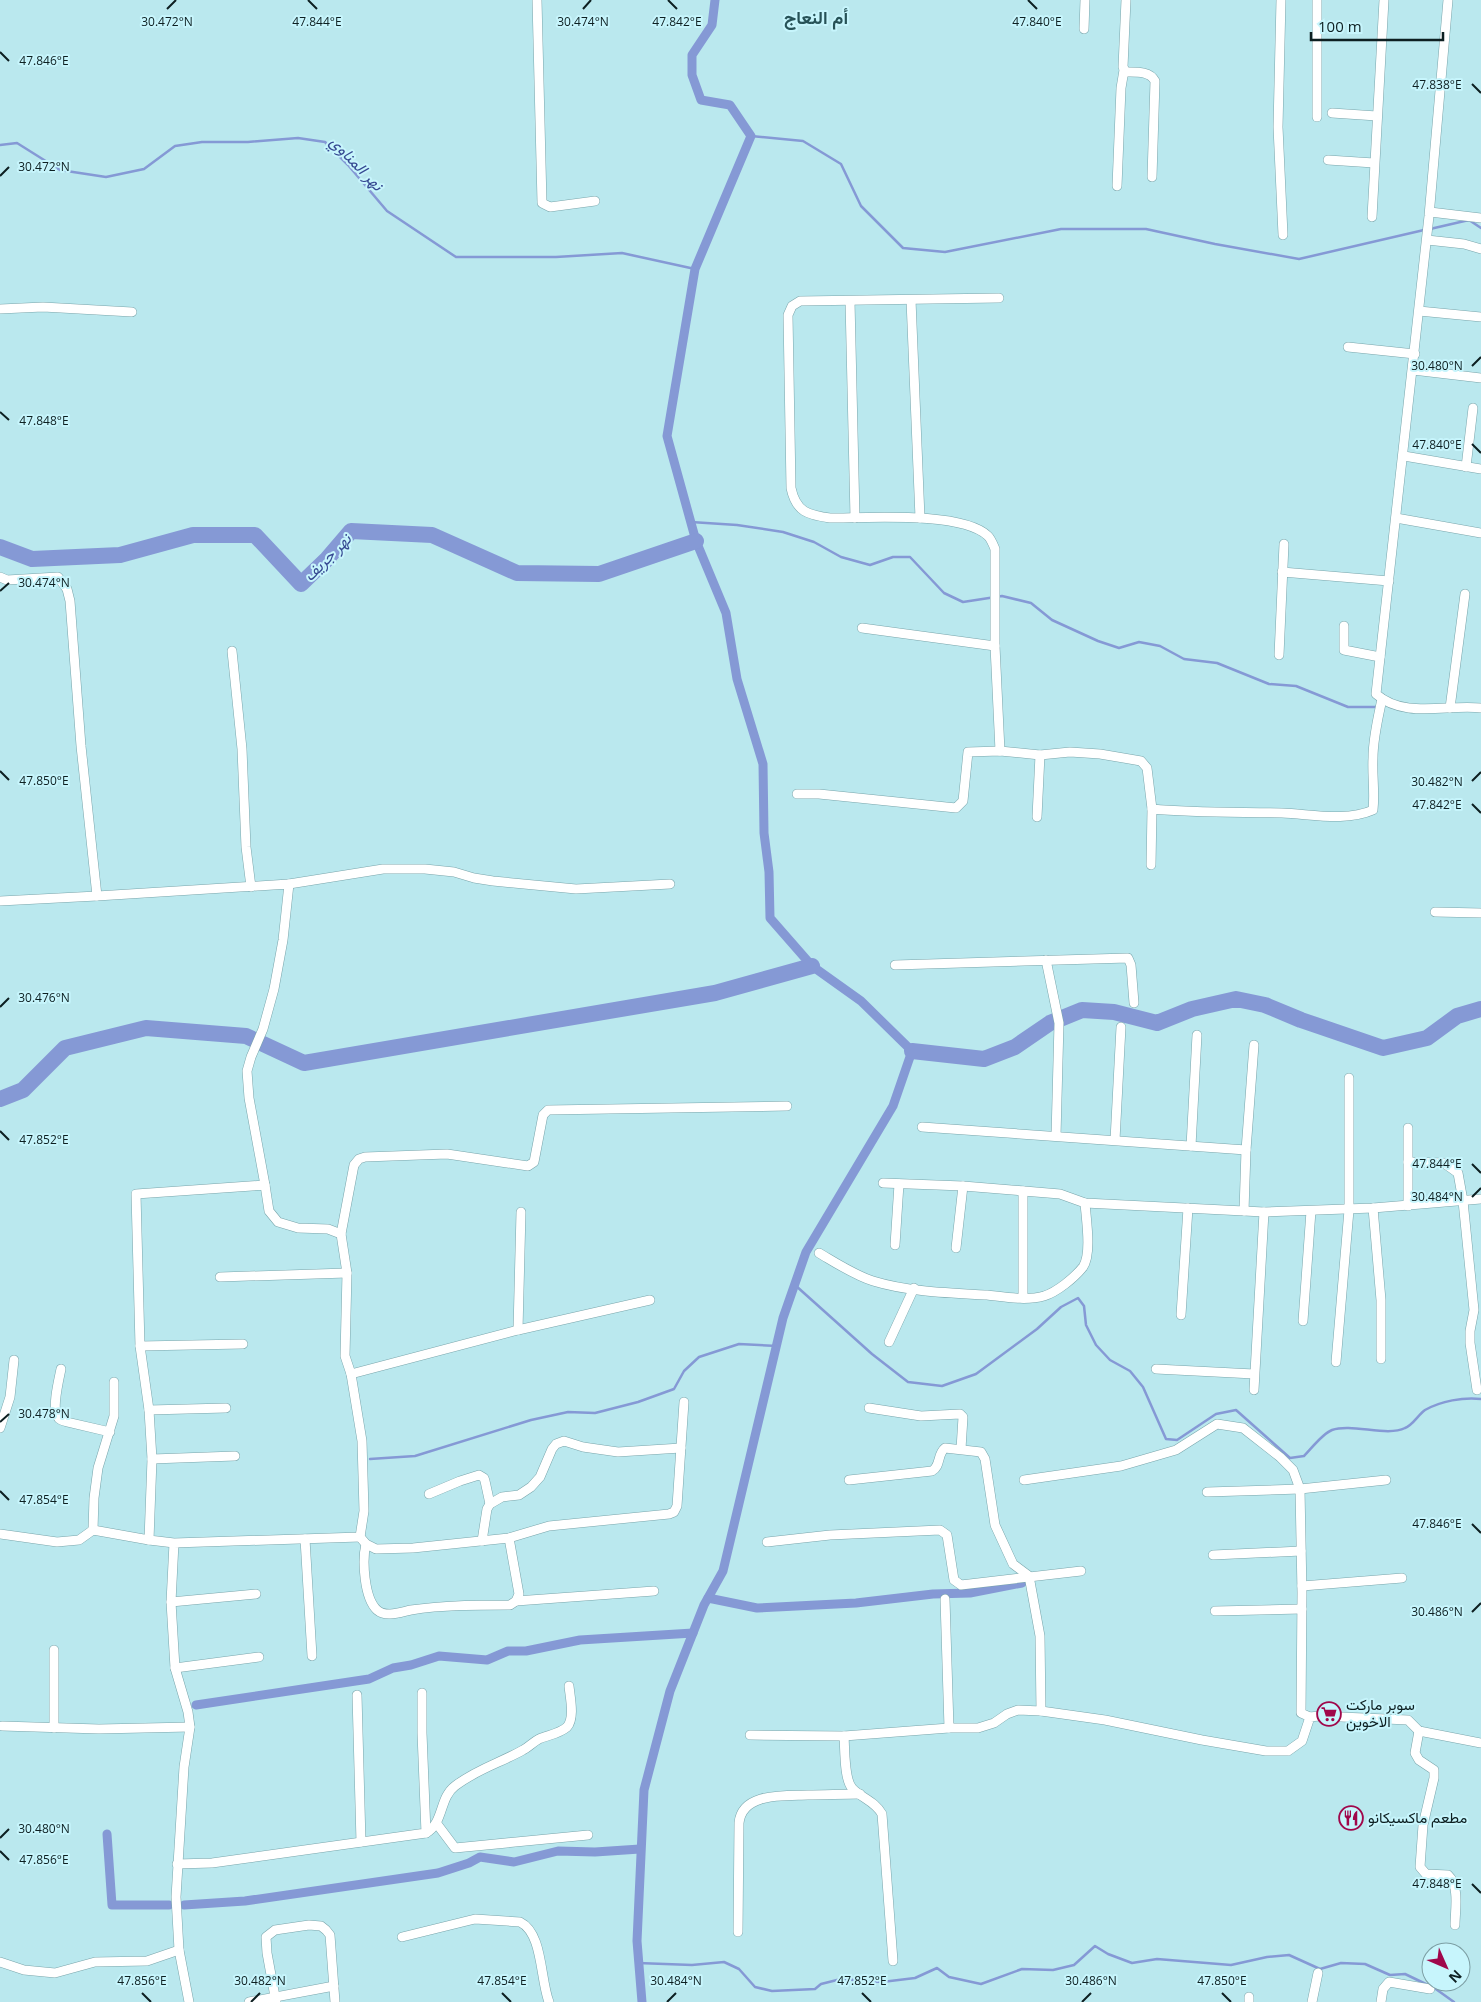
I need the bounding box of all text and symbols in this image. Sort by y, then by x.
district label: أم النعاج [784,5,848,30]
scale bar [1311,10,1444,42]
text: 30.472°N [141,13,193,30]
text: 47.844°E [292,13,342,30]
text: 30.474°N [557,13,609,30]
text: 47.842°E [652,13,702,30]
text: 47.840°E [1012,13,1062,30]
text: 100 m [1318,16,1362,36]
text: 47.846°E [19,52,69,69]
text: 47.838°E [1412,76,1462,93]
water label: نهر المناوي [323,131,390,198]
text: 30.472°N [18,158,70,175]
text: 30.480°N [1411,357,1463,374]
text: 47.848°E [19,412,69,429]
text: 47.840°E [1412,436,1462,453]
water label: نهر جريف [298,527,357,586]
text: 30.474°N [18,574,70,591]
text: 47.850°E [19,772,69,789]
text: 30.482°N [1411,773,1463,790]
text: 47.842°E [1412,796,1462,813]
text: 30.476°N [18,989,70,1006]
text: 47.852°E [19,1131,69,1148]
text: 47.844°E [1412,1155,1462,1172]
text: 30.484°N [1411,1188,1463,1205]
text: 30.478°N [18,1405,70,1422]
text: 47.854°E [19,1491,69,1508]
text: 47.846°E [1412,1515,1462,1532]
text: 30.486°N [1411,1603,1463,1620]
place label: سوبر ماركت الاخوين [1346,1694,1415,1732]
supermarket icon: سوبر ماركت الاخوين [1316,1701,1342,1727]
restaurant icon: مطعم ماكسيكانو [1338,1805,1364,1831]
place label: مطعم ماكسيكانو [1368,1807,1467,1828]
text: 30.480°N [18,1820,70,1837]
text: 47.856°E [19,1851,69,1868]
text: 47.848°E [1412,1875,1462,1892]
north arrow [1421,1942,1471,1992]
text: N [1445,1966,1466,1987]
text: 47.856°E [117,1972,167,1989]
text: 30.482°N [234,1972,286,1989]
text: 47.854°E [477,1972,527,1989]
text: 30.484°N [650,1972,702,1989]
text: 47.852°E [837,1972,887,1989]
text: 30.486°N [1065,1972,1117,1989]
text: 47.850°E [1197,1972,1247,1989]

